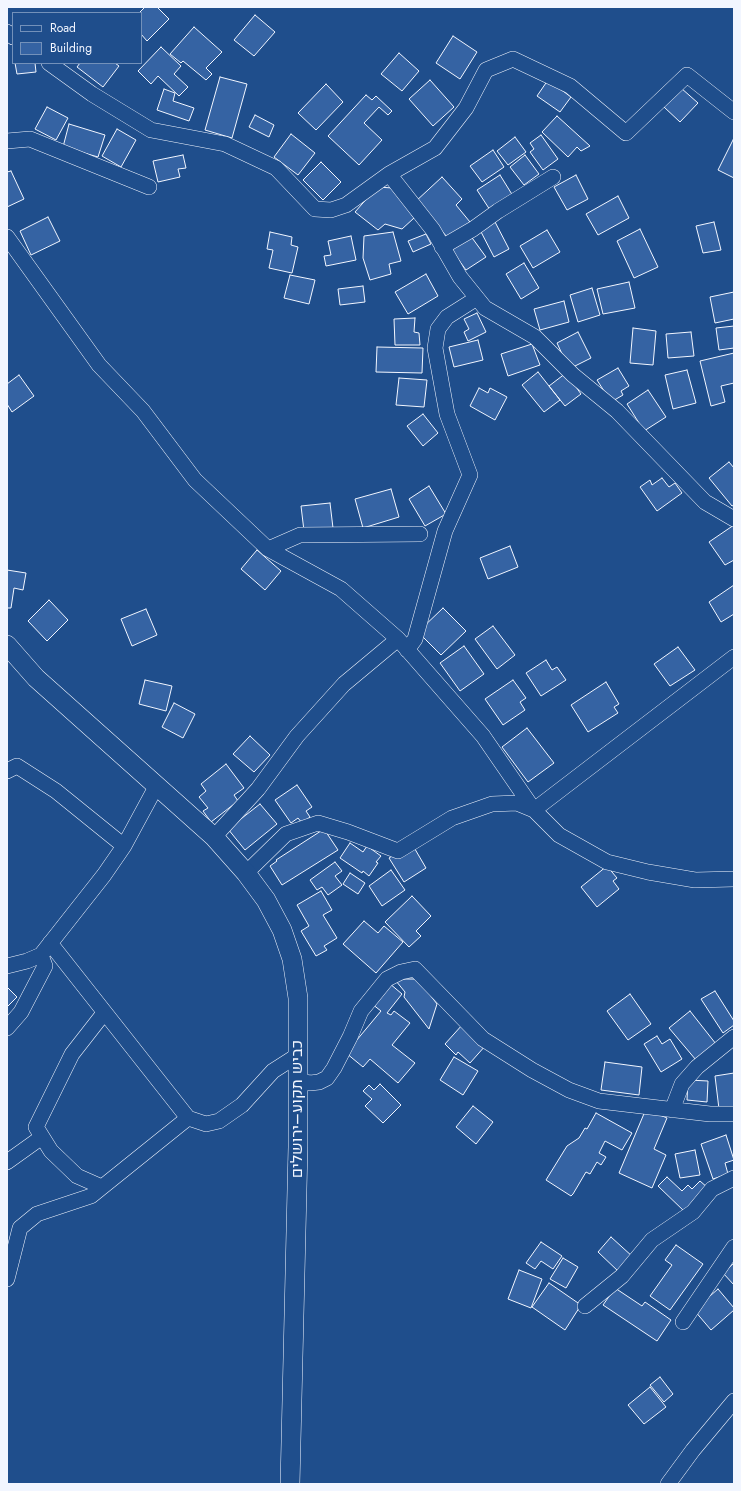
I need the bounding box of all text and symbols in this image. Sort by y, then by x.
legend [12,12,142,64]
text: Road [50,19,76,37]
text: Building [50,39,92,57]
street label: כביש תקוע–ירושלים [288,1040,308,1178]

